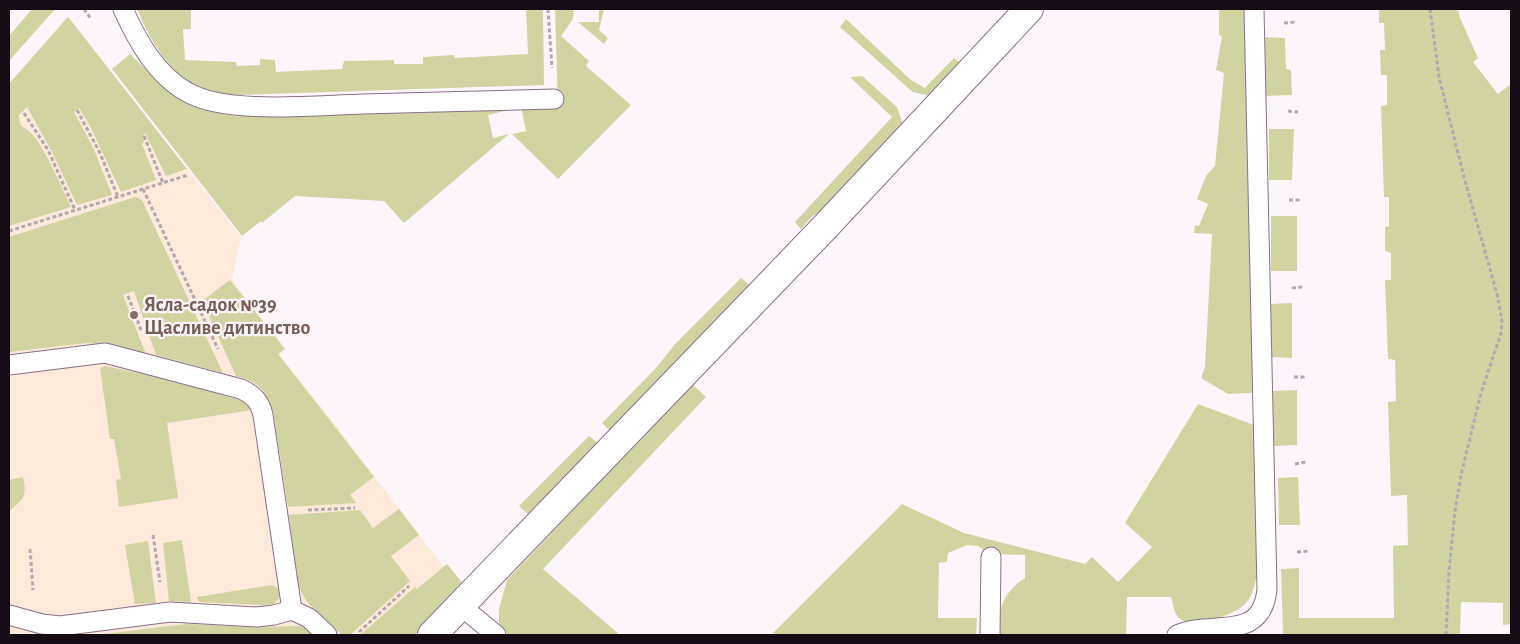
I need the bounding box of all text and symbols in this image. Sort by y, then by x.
place label: Ясла-садок №39 Щасливе дитинство [144,295,311,338]
marker: Ясла-садок №39 Щасливе дитинство [128,309,140,321]

